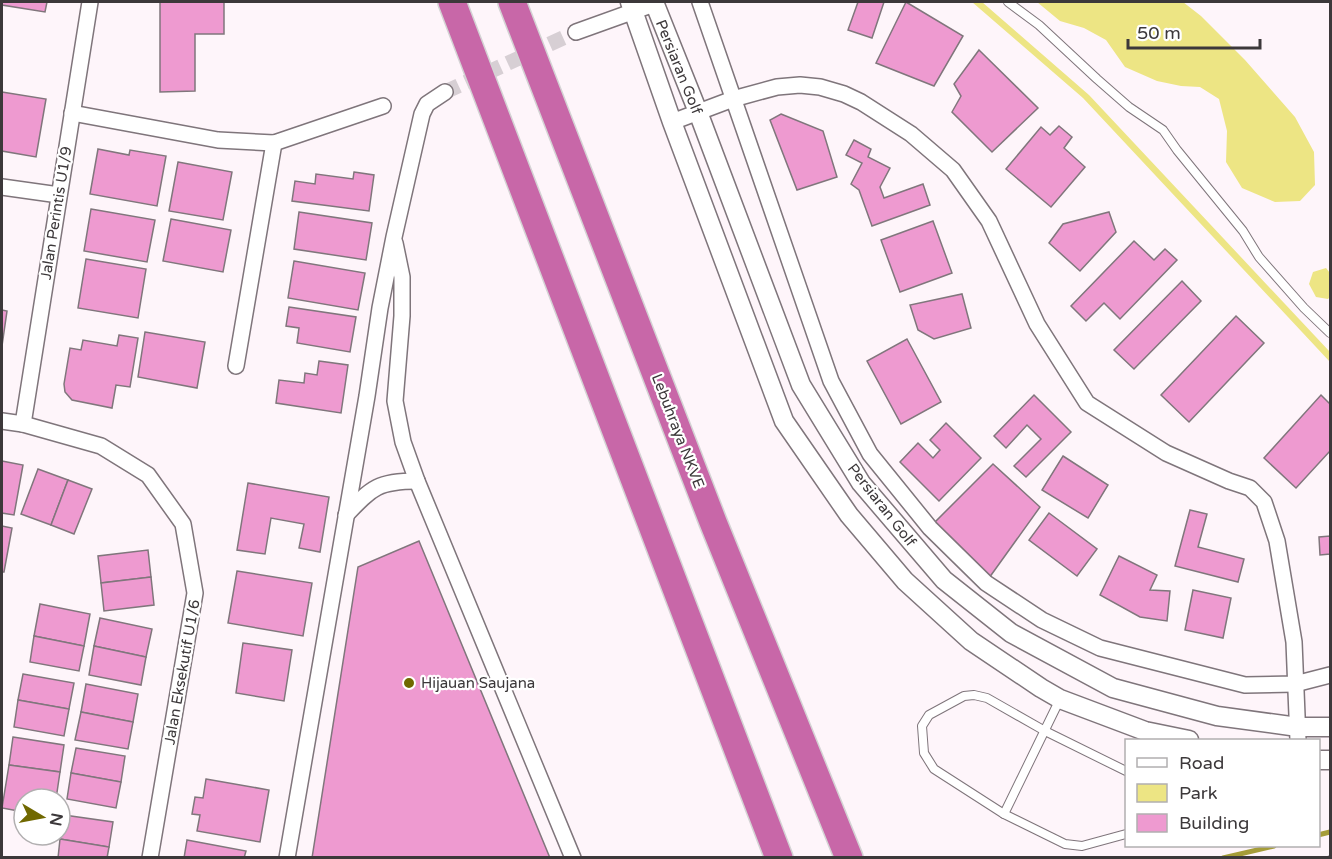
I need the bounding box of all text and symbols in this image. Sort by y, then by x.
scale bar [1128,12,1260,50]
street label: Persiaran Golf [652,17,706,117]
text: 50 m [1137,22,1181,44]
street label: Jalan Perintis U1/9 [37,145,75,281]
street label: Lebuhraya NKVE [648,371,708,491]
street label: Persiaran Golf [844,460,920,550]
street label: Jalan Eksekutif U1/6 [160,598,204,746]
place label: Hijauan Saujana [421,674,535,692]
marker: Hijauan Saujana [402,676,416,690]
legend [1125,739,1320,847]
text: Road [1179,752,1224,774]
text: Park [1179,782,1218,804]
north arrow [12,787,72,847]
text: N [45,811,67,827]
text: Building [1179,812,1249,834]

